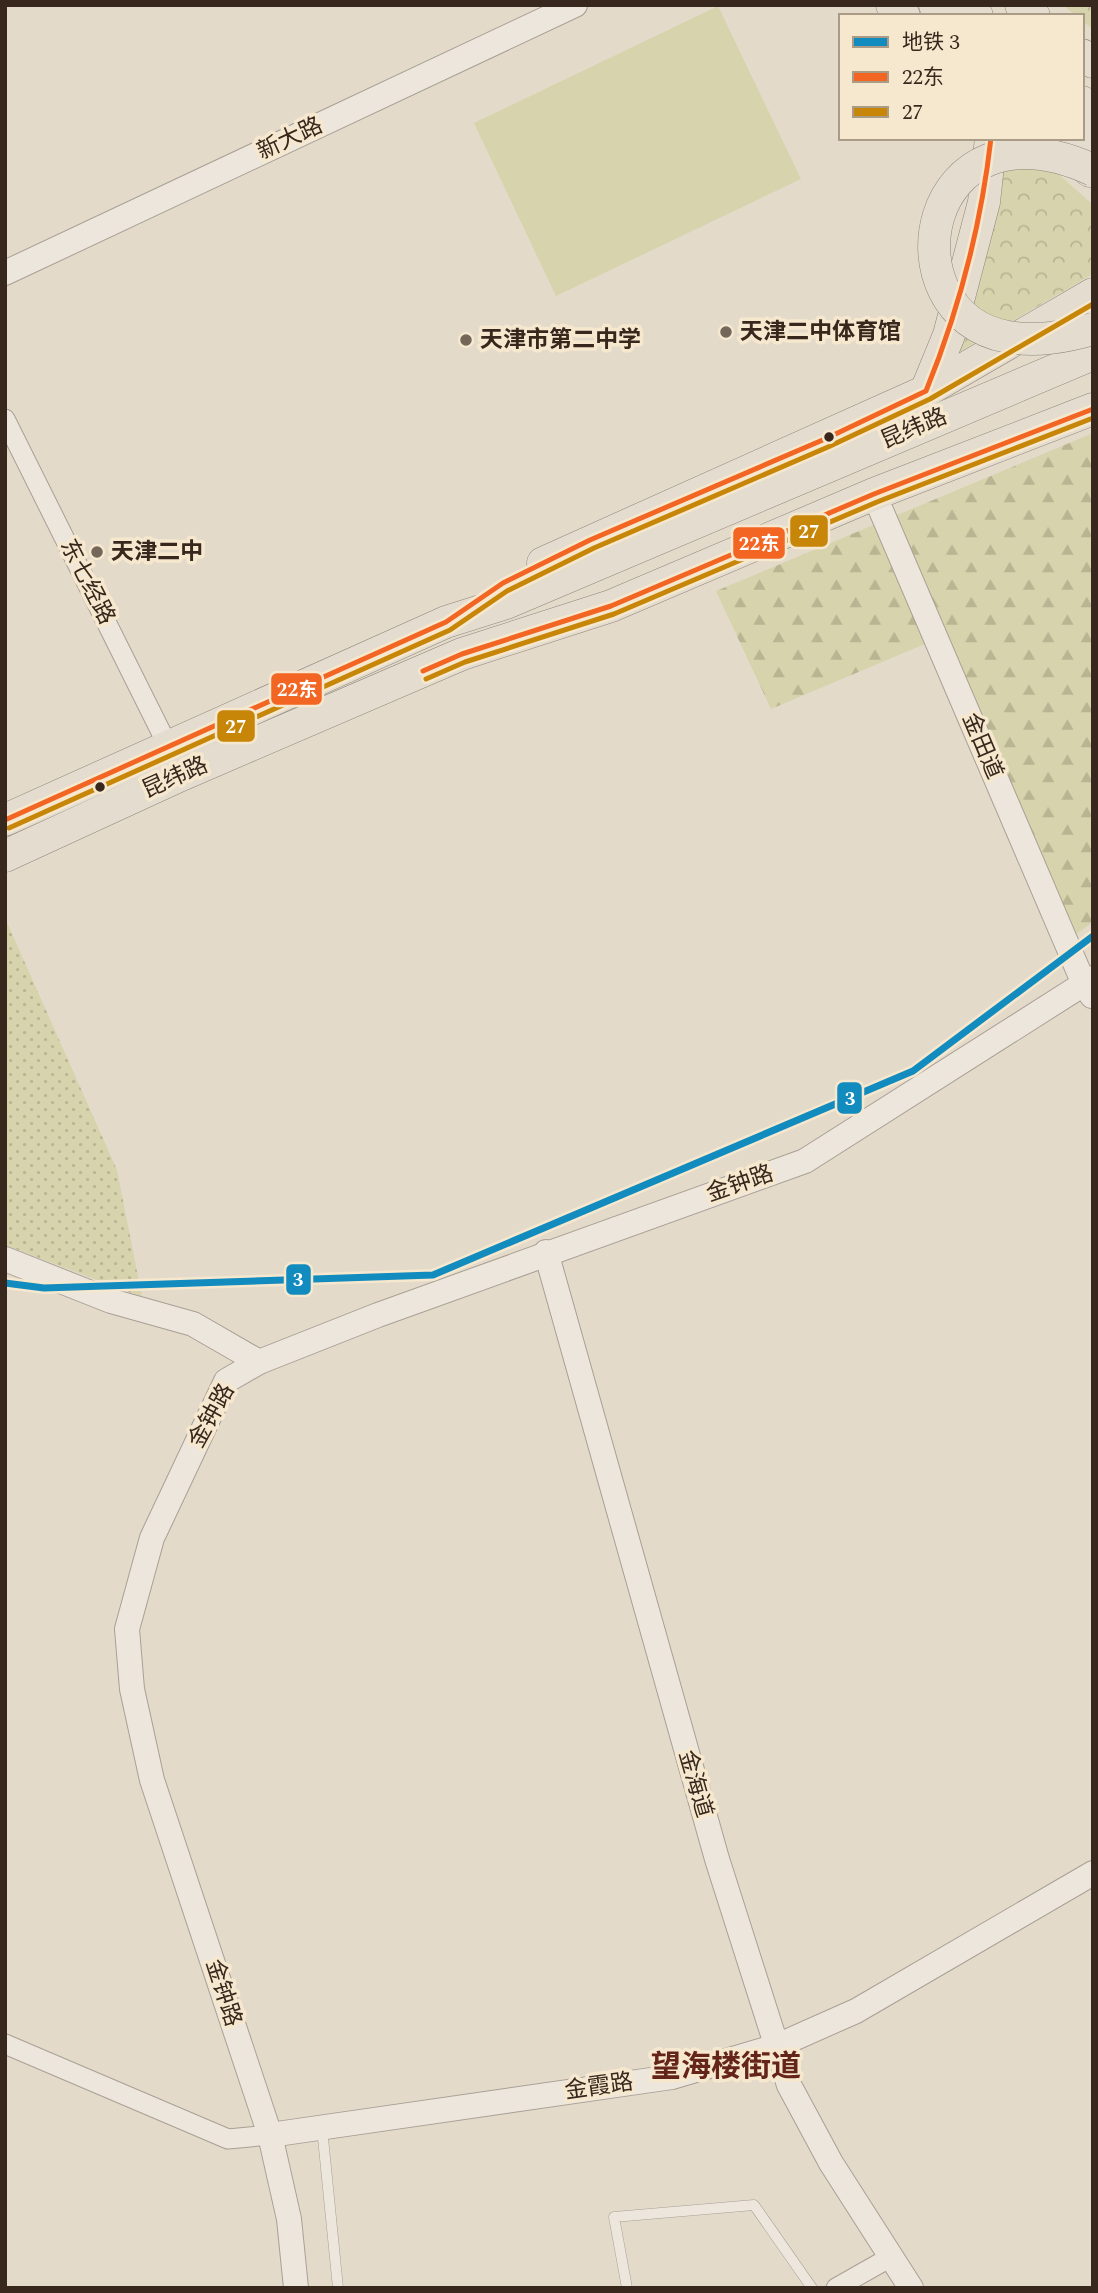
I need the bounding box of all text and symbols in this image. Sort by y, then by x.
legend [839,14,1084,140]
text: 地铁 3 [902,27,960,59]
text: 22东 [902,62,944,94]
text: 27 [902,97,923,129]
street label: 新大路 [251,109,329,169]
place label: 天津二中体育馆 [740,315,901,350]
place label: 天津市第二中学 [480,323,641,358]
marker: 天津二中体育馆 [718,324,734,340]
marker: 天津市第二中学 [458,332,474,348]
street label: 昆纬路 [875,399,953,459]
unlabelled marker [822,430,836,444]
line badge: 27 [789,514,829,548]
text: 27 [798,518,820,547]
line badge: 22东 [732,526,786,560]
text: 22东 [739,530,779,559]
street label: 东七经路 [51,533,123,631]
place label: 天津二中 [111,535,203,570]
marker: 天津二中 [89,544,105,560]
line badge: 22东 [270,672,323,706]
text: 22东 [277,676,317,705]
street label: 金田道 [952,707,1012,785]
line badge: 27 [216,709,256,743]
text: 27 [225,713,247,742]
street label: 昆纬路 [136,748,214,808]
unlabelled marker [93,780,107,794]
line badge: 3 [836,1081,863,1115]
text: 3 [845,1085,856,1114]
street label: 金钟路 [702,1156,778,1212]
line badge: 3 [285,1263,312,1296]
text: 3 [293,1266,304,1295]
street label: 金钟路 [180,1377,244,1455]
street label: 金海道 [669,1746,721,1822]
street label: 金钟路 [196,1955,250,2031]
district label: 望海楼街道 [651,2044,801,2090]
street label: 金霞路 [562,2065,636,2109]

